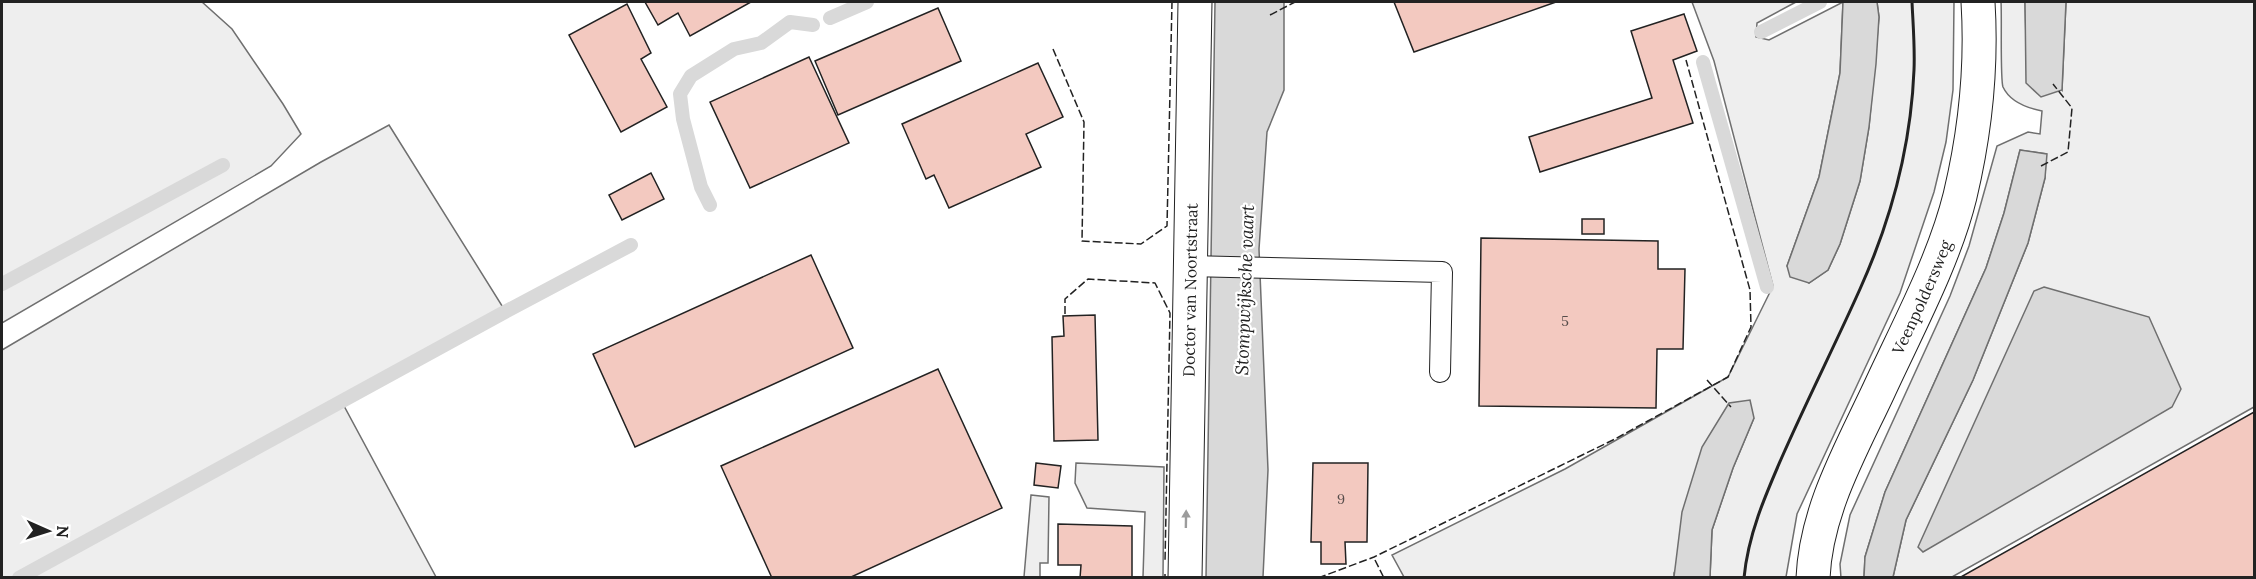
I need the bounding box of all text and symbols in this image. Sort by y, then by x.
street label: Doctor van Noortstraat [1178,202,1202,377]
water label: Stompwijksche vaart [1230,204,1259,376]
street label: Veenpoldersweg [1887,236,1956,358]
house number: 5 [1561,312,1569,330]
house number: 9 [1337,490,1345,508]
north arrow [18,501,78,561]
one-way arrow [1181,510,1191,529]
text: N [53,525,73,538]

